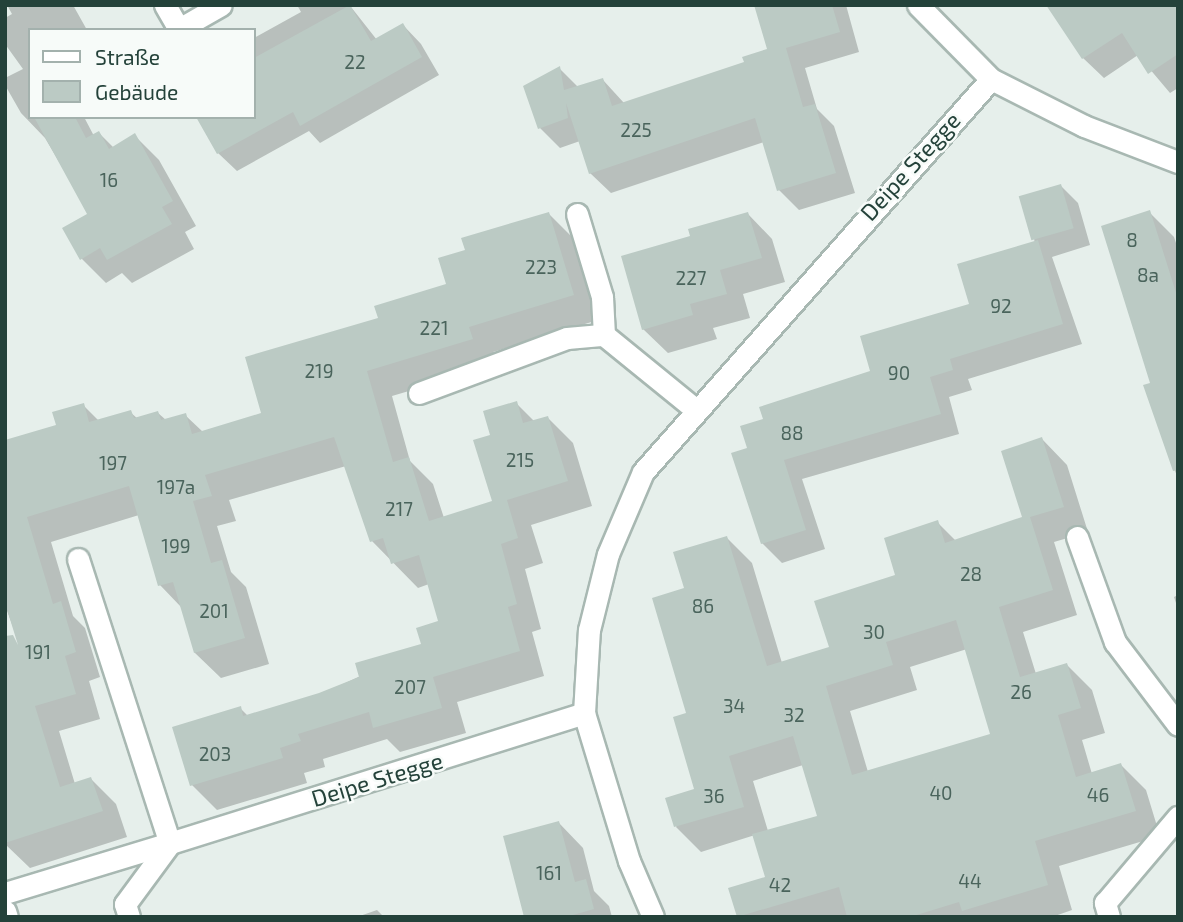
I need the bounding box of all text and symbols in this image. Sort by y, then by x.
legend [28,28,256,119]
text: Straße [95,44,160,69]
house number: 22 [344,51,366,73]
text: Gebäude [95,79,178,104]
street label: Deipe Stegge [854,106,966,226]
house number: 225 [620,119,652,141]
house number: 16 [100,169,118,191]
house number: 8 [1126,229,1138,251]
house number: 223 [525,256,557,278]
house number: 8a [1137,264,1159,286]
house number: 227 [675,267,707,289]
house number: 92 [990,295,1012,317]
house number: 221 [420,317,448,339]
house number: 219 [304,360,334,382]
house number: 90 [888,362,910,384]
house number: 88 [780,422,804,444]
house number: 215 [506,449,534,471]
house number: 197 [99,452,127,474]
house number: 197a [157,476,195,498]
house number: 217 [385,498,413,520]
house number: 199 [161,535,191,557]
house number: 28 [960,563,982,585]
house number: 86 [692,595,714,617]
house number: 201 [199,600,229,622]
house number: 30 [863,621,885,643]
house number: 191 [25,641,51,663]
house number: 207 [394,676,426,698]
house number: 26 [1010,681,1032,703]
house number: 34 [723,695,745,717]
house number: 32 [783,704,805,726]
house number: 203 [199,743,231,765]
street label: Deipe Stegge [308,746,446,812]
house number: 40 [929,782,953,804]
house number: 46 [1087,784,1109,806]
house number: 36 [703,785,725,807]
house number: 161 [536,862,562,884]
house number: 44 [958,870,982,892]
house number: 42 [769,874,791,896]

